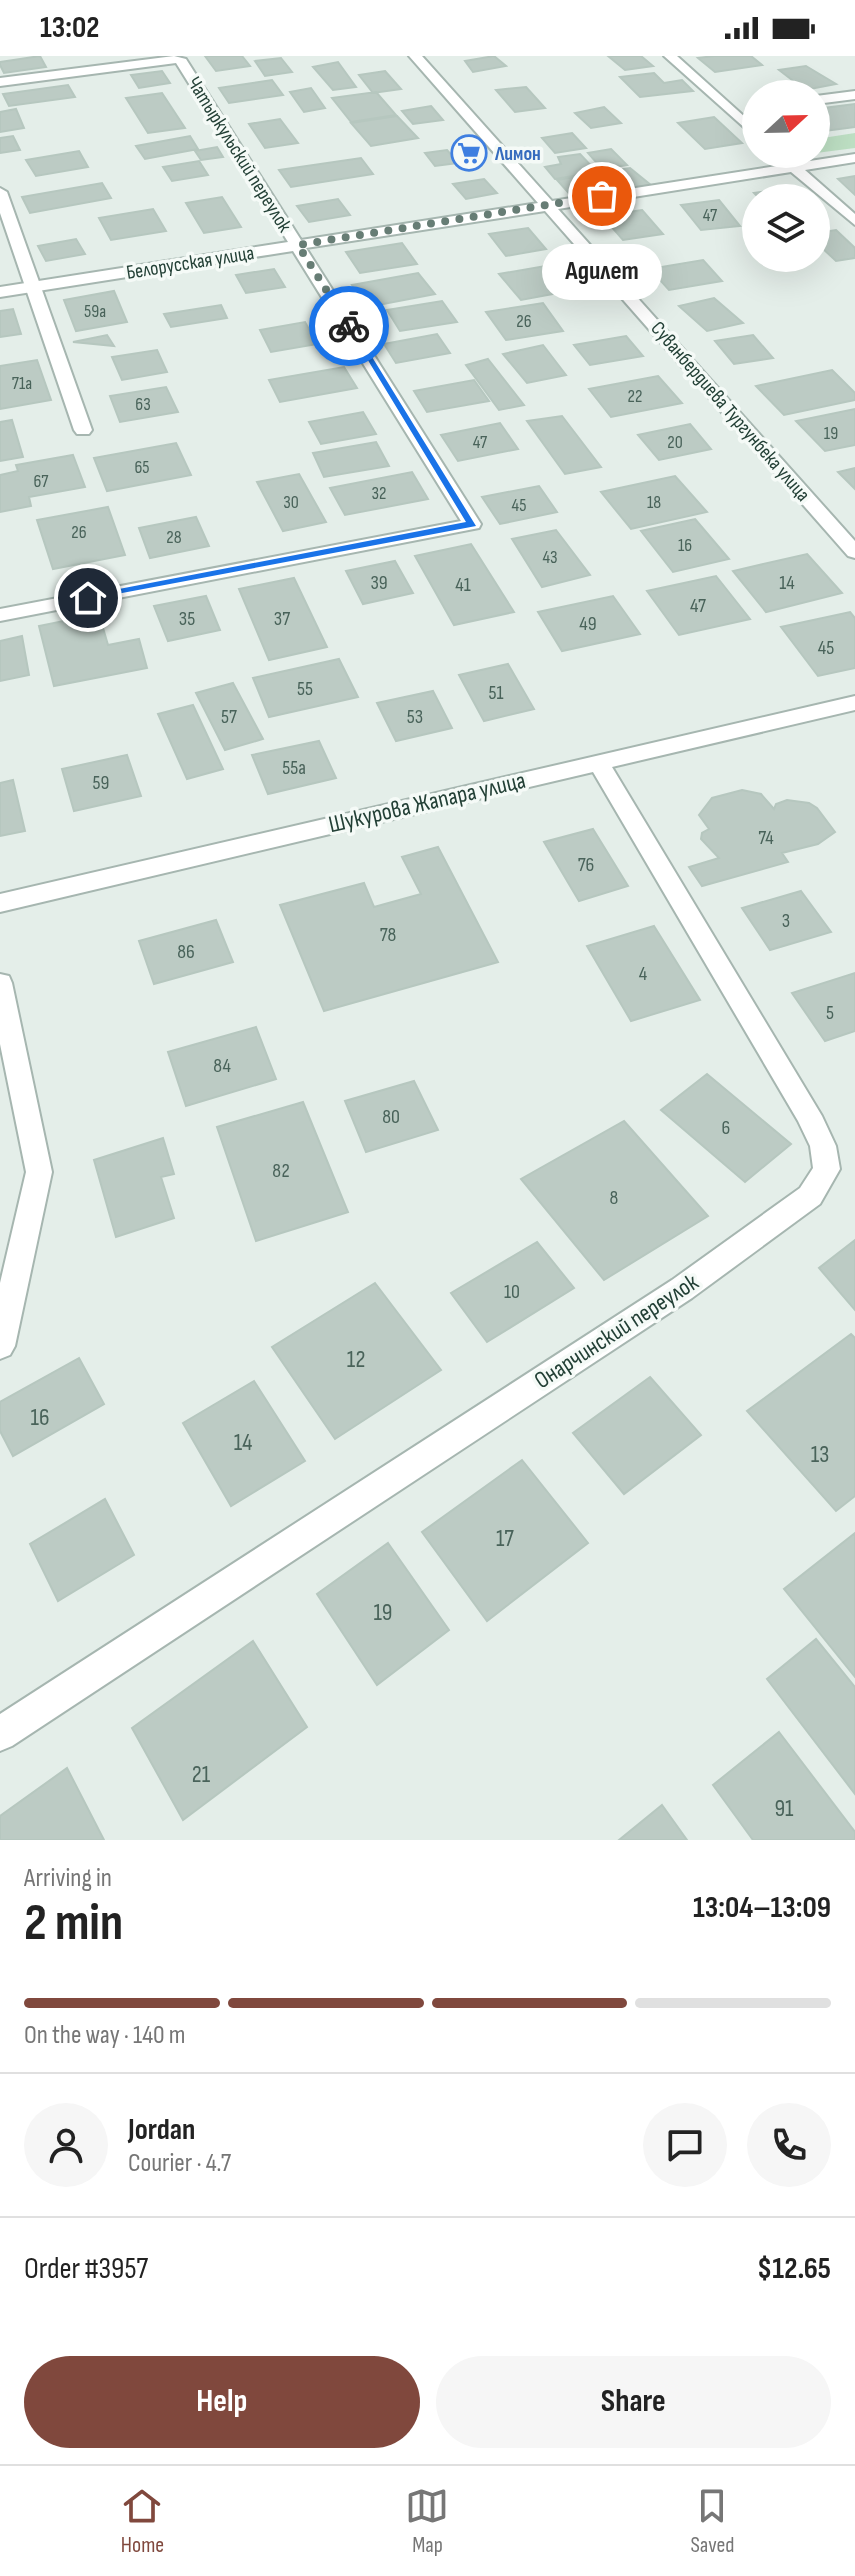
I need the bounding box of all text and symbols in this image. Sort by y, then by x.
text: 13:02 [40,10,99,46]
street label: Чатыркульский переулок [182,72,297,237]
north arrow [742,80,830,168]
map controls [742,80,830,272]
supermarket icon: Лимон [450,134,488,172]
place label: Лимон [494,142,541,166]
pin [568,162,636,230]
icon: bag [580,174,624,218]
button: layers [742,184,830,272]
house number: 47 [703,205,718,226]
street label: Белорусская улица [125,241,256,285]
callout: Адилет [542,244,662,300]
text: Адилет [565,256,639,287]
courier [309,286,389,366]
house number: 59а [84,301,106,322]
icon: bike [327,304,371,348]
house number: 26 [516,311,532,332]
street label: Суванбердиева Тургунбека улица [646,317,815,506]
house number: 71а [12,373,32,394]
house number: 22 [628,386,642,407]
house number: 63 [135,394,151,415]
house number: 19 [824,423,838,444]
house number: 47 [473,432,488,453]
house number: 20 [667,432,683,453]
house number: 65 [134,457,150,478]
house number: 67 [33,471,49,492]
house number: 32 [372,483,386,504]
house number: 30 [283,492,299,513]
house number: 18 [647,492,661,513]
house number: 45 [512,495,526,516]
house number: 26 [71,522,87,543]
house number: 28 [166,527,182,548]
house number: 16 [678,535,692,556]
house number: 43 [542,547,558,568]
pin [54,564,122,632]
house number: 39 [370,571,388,595]
house number: 14 [779,571,795,595]
house number: 41 [455,573,471,597]
icon: home [66,576,110,620]
house number: 47 [690,594,706,618]
house number: 35 [179,607,195,631]
house number: 37 [274,607,290,631]
house number: 49 [579,612,597,636]
house number: 45 [818,636,834,660]
house number: 55 [297,677,313,701]
house number: 51 [488,681,504,705]
house number: 57 [221,705,237,729]
house number: 53 [407,705,423,729]
house number: 55а [282,756,306,780]
street label: Шукурова Жапара улица [326,766,528,839]
house number: 59 [93,771,109,795]
house number: 74 [758,826,774,850]
house number: 76 [578,853,594,877]
house number: 3 [782,909,790,933]
house number: 78 [380,923,396,947]
house number: 86 [177,940,195,964]
house number: 4 [639,962,647,986]
house number: 5 [826,1001,834,1025]
house number: 84 [213,1054,231,1078]
house number: 80 [382,1105,400,1129]
house number: 6 [722,1116,730,1140]
house number: 82 [272,1159,290,1183]
house number: 8 [610,1186,618,1210]
street label: Онарчинский переулок [529,1267,704,1395]
house number: 10 [504,1280,520,1304]
house number: 12 [347,1345,365,1374]
house number: 16 [31,1403,49,1432]
house number: 14 [234,1428,252,1457]
house number: 13 [811,1440,829,1469]
house number: 17 [496,1524,514,1553]
house number: 19 [373,1598,393,1627]
house number: 21 [192,1760,211,1789]
house number: 91 [774,1794,794,1823]
text: Arriving in [24,1863,112,1894]
text: 13:04–13:09 [693,1890,831,1926]
text: 2 min [24,1892,123,1955]
text: On the way · 140 m [24,2020,186,2051]
button: person [24,2103,108,2187]
button: chat [643,2103,727,2187]
button: phone [747,2103,831,2187]
text: Jordan [128,2112,195,2148]
text: Courier · 4.7 [128,2148,231,2179]
text: Order #3957 [24,2251,148,2287]
text: $12.65 [757,2251,831,2287]
button: Help [24,2356,420,2448]
button: Share [436,2356,831,2448]
tab: Home [120,2484,164,2559]
tab: Map [405,2484,449,2559]
tab: Saved [690,2484,735,2559]

